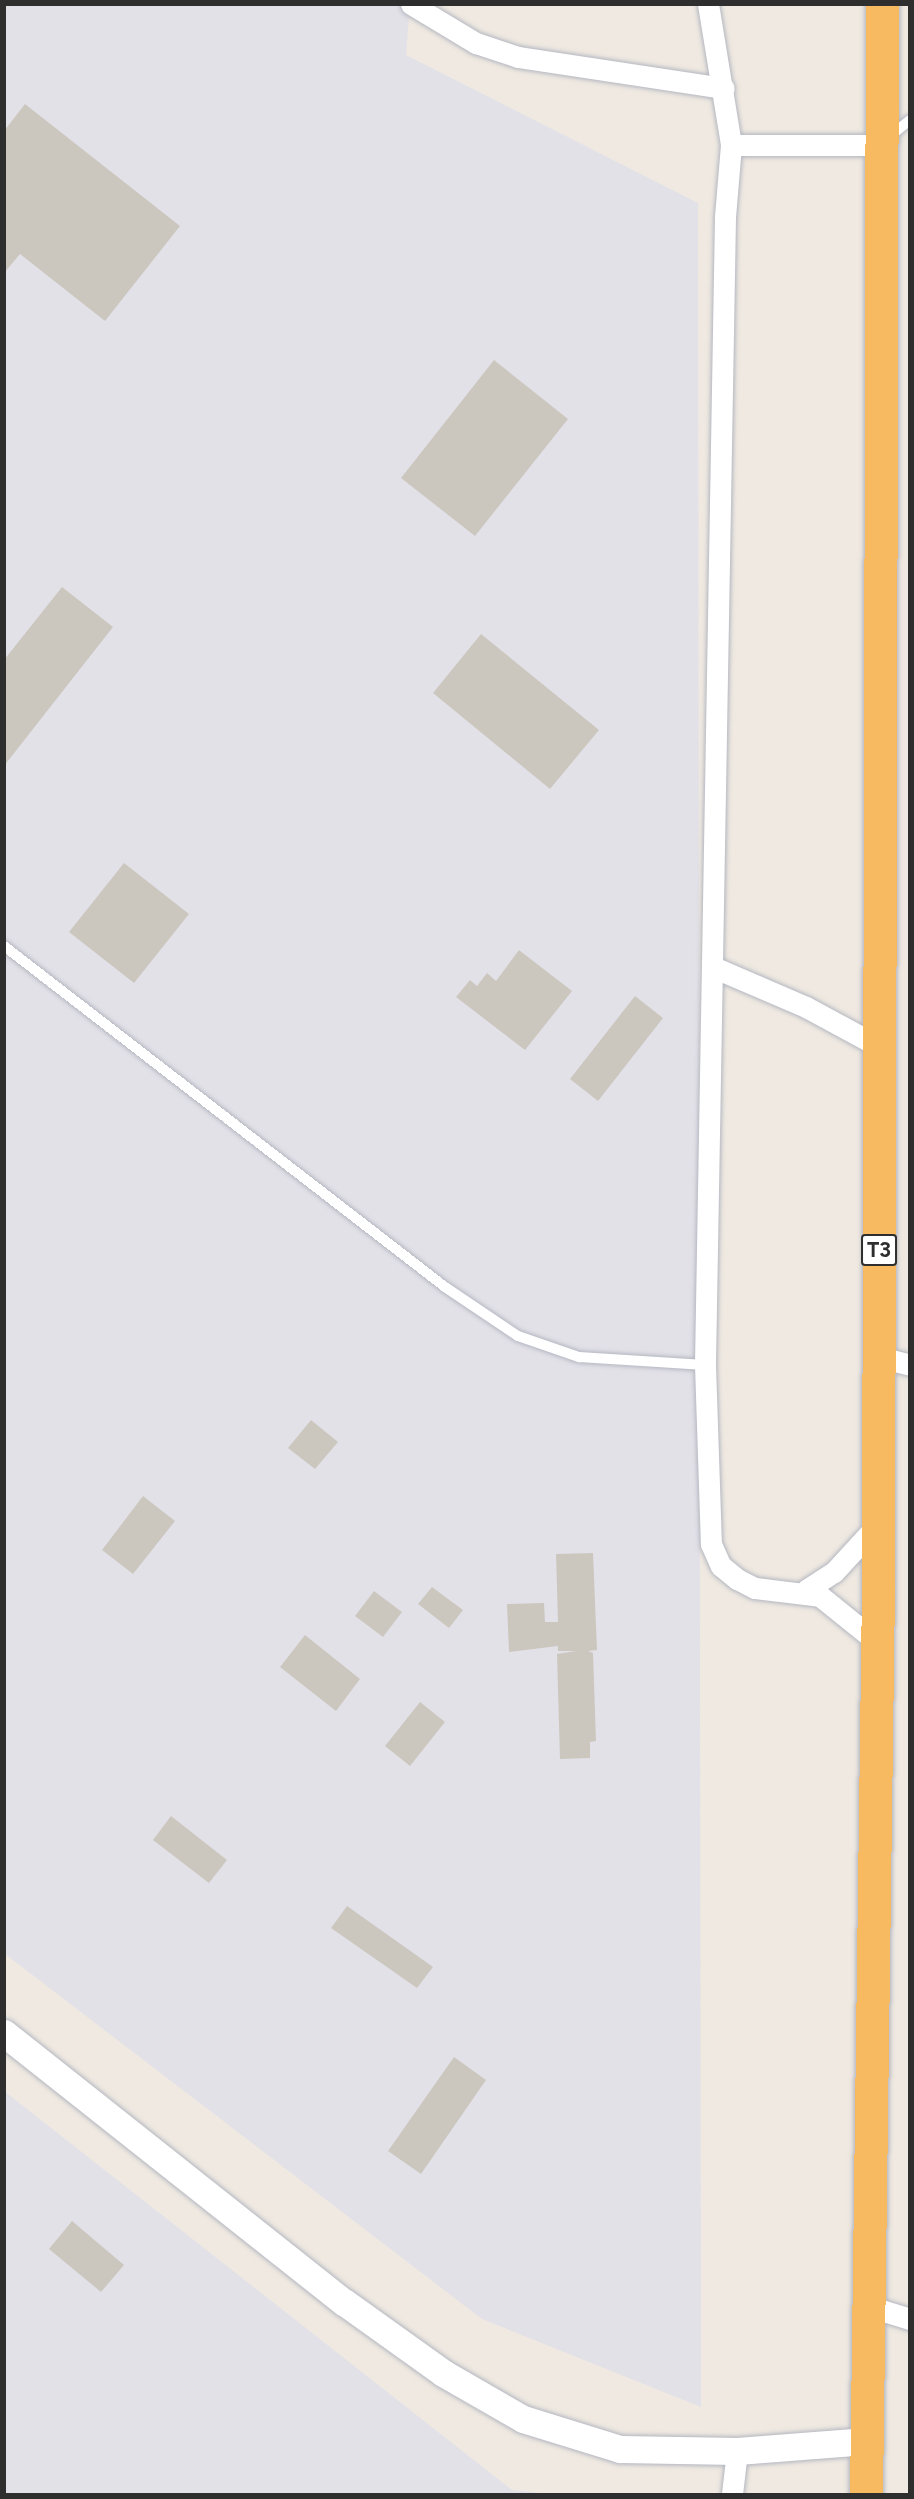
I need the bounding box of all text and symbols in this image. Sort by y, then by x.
road number: T3 [861,1232,897,1268]

